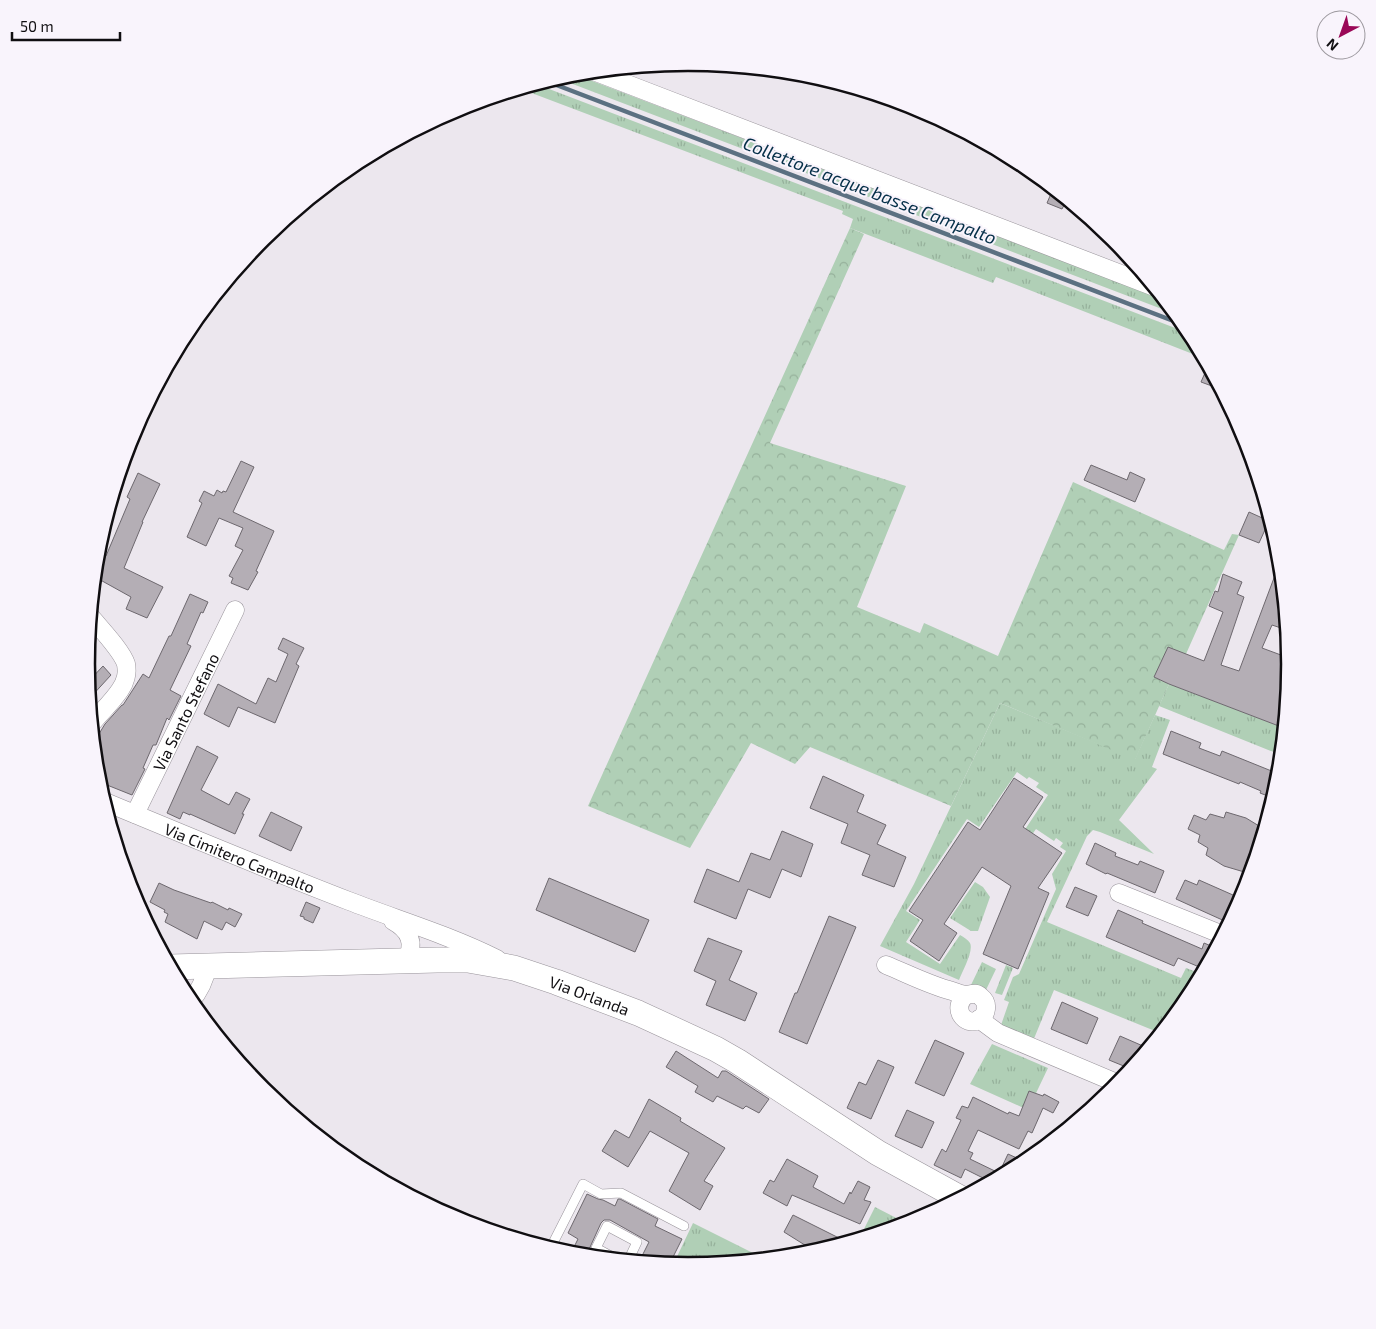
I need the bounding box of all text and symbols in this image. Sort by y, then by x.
scale bar [12,10,120,42]
north arrow [1316,10,1366,60]
text: 50 m [20,17,54,35]
text: N [1323,35,1342,55]
water label: Collettore acque basse Campalto [740,131,1000,249]
street label: Via Santo Stefano [148,650,222,774]
street label: Via Cimitero Campalto [162,818,318,896]
street label: Via Orlanda [547,971,632,1018]

